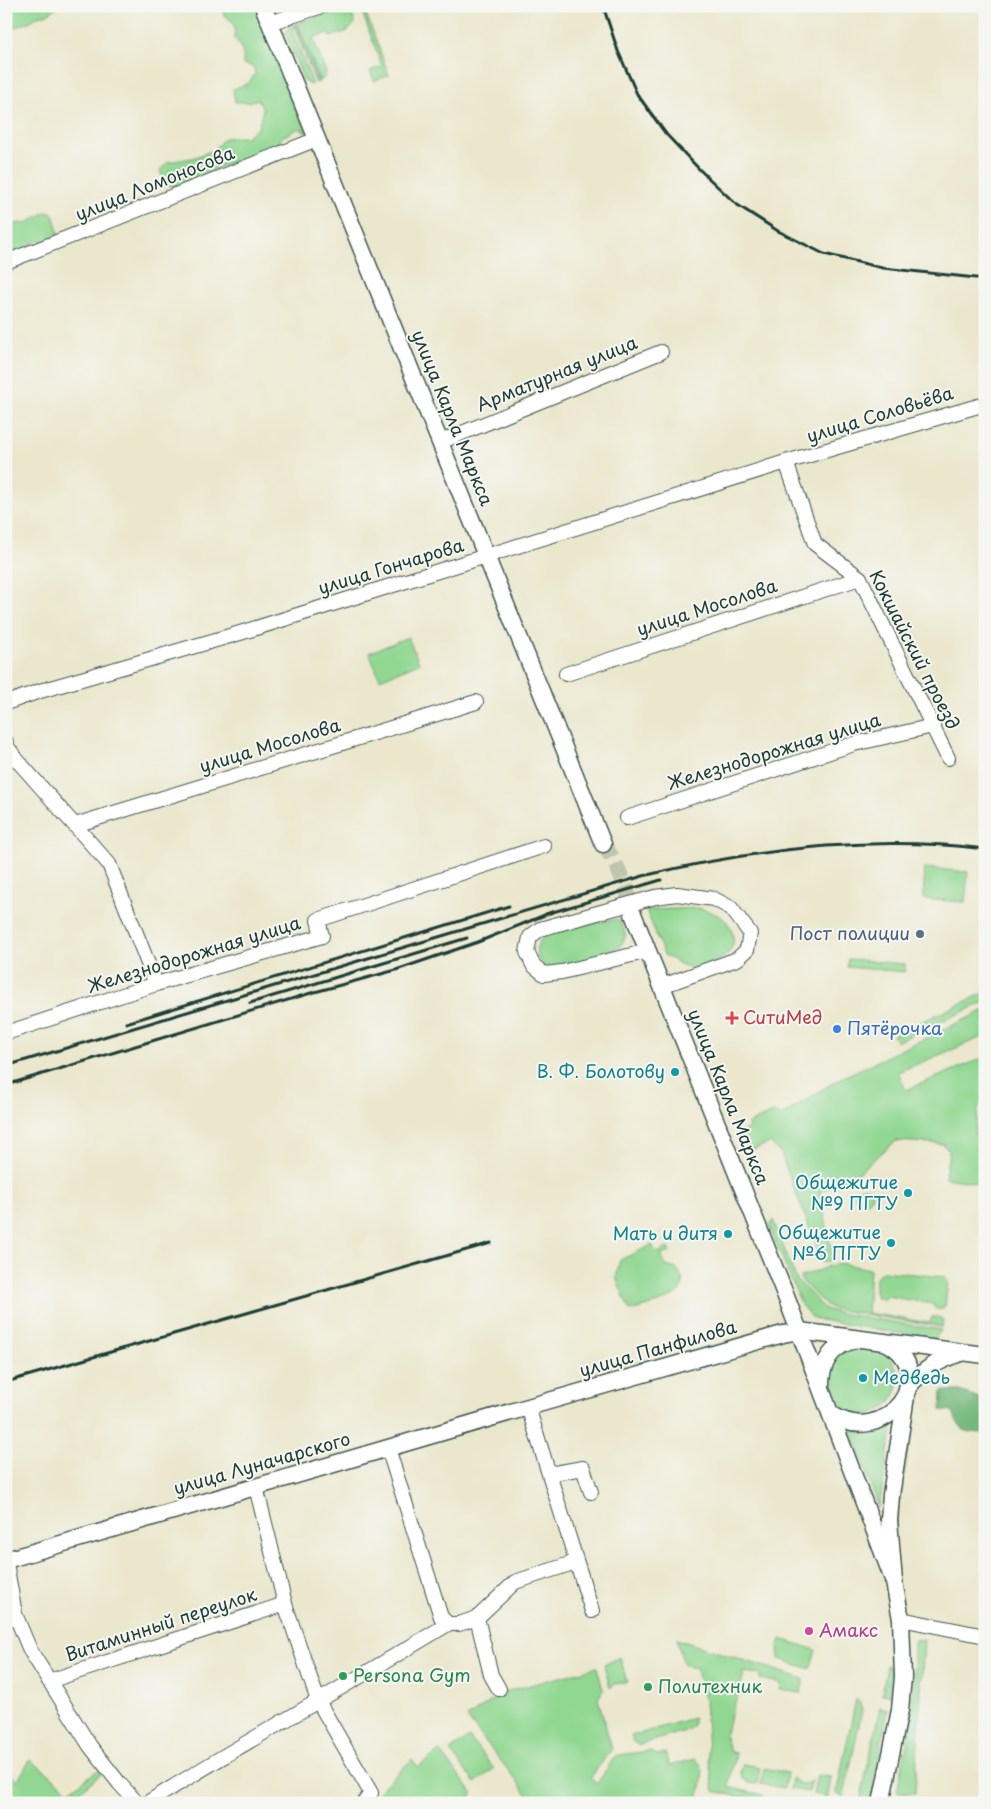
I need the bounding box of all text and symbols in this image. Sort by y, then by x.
street label: улица Ломоносова [71,138,239,227]
street label: улица Карла Маркса [406,325,501,510]
street label: Арматурная улица [472,328,642,417]
street label: улица Соловьёва [803,378,957,449]
street label: улица Гончарова [314,530,468,601]
street label: Кокшайский проезд [863,565,967,734]
street label: улица Мосолова [633,571,781,642]
street label: Железнодорожная улица [663,705,884,796]
street label: улица Мосолова [196,710,344,779]
street label: Железнодорожная улица [83,908,304,999]
place label: Пост полиции [790,919,910,946]
marker: Пост полиции [914,928,926,940]
place label: СитиМед [743,1003,822,1030]
street label: улица Карла Маркса [682,1004,777,1189]
marker: СитиМед [725,1011,739,1025]
place label: Пятёрочка [847,1014,943,1041]
marker: Пятёрочка [831,1023,843,1035]
place label: В. Ф. Болотову [537,1057,665,1084]
marker: В. Ф. Болотову [669,1066,681,1078]
place label: Общежитие №9 ПГТУ [795,1168,898,1216]
marker: Общежитие №9 ПГТУ [902,1187,914,1199]
place label: Общежитие №6 ПГТУ [778,1218,881,1266]
place label: Мать и дитя [613,1219,718,1246]
marker: Мать и дитя [722,1228,734,1240]
marker: Общежитие №6 ПГТУ [885,1237,897,1249]
street label: улица Панфилова [576,1312,740,1383]
place label: Медведь [873,1363,950,1390]
marker: Медведь [857,1372,869,1384]
street label: улица Луначарского [170,1424,353,1501]
street label: Витаминный переулок [61,1580,260,1667]
place label: Амакс [819,1616,878,1643]
marker: Амакс [803,1625,815,1637]
place label: Persona Gym [353,1661,471,1688]
marker: Persona Gym [337,1670,349,1682]
place label: Политехник [658,1672,762,1699]
marker: Политехник [642,1681,654,1693]

